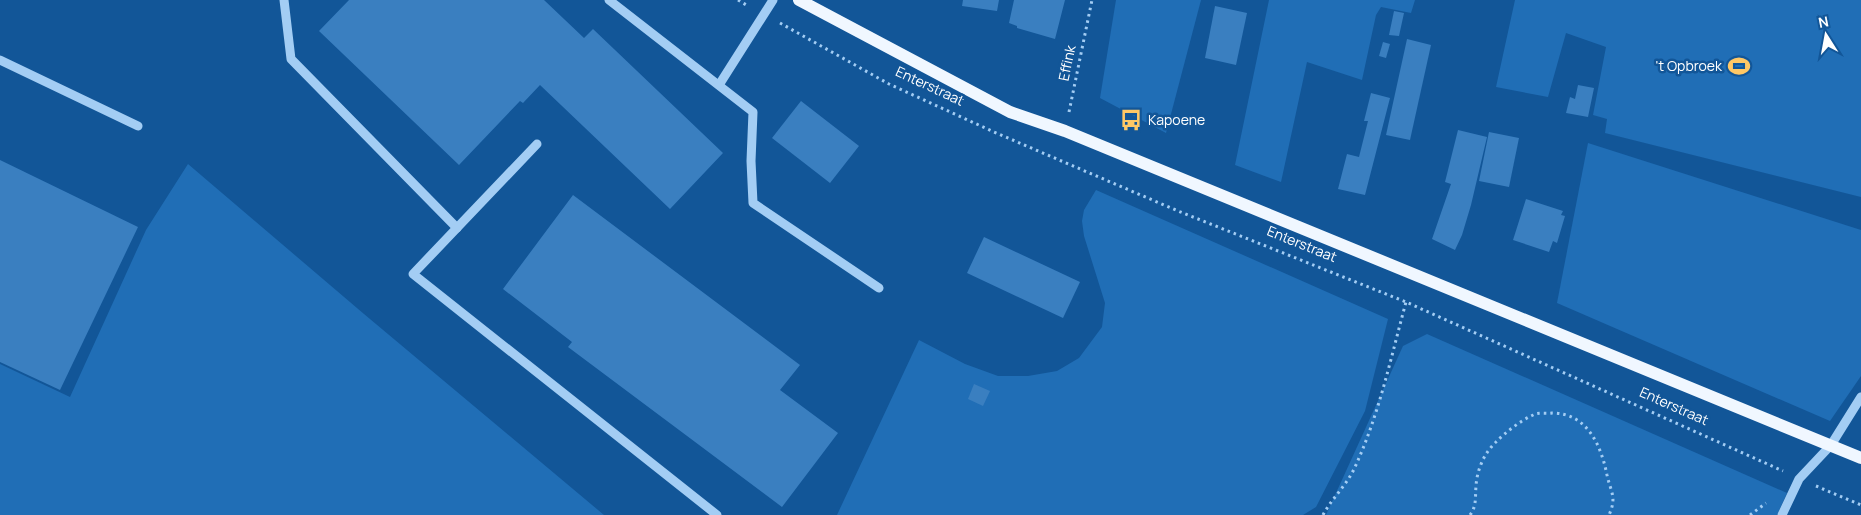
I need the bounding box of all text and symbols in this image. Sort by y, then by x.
north arrow [1801,10,1851,60]
text: N [1817,11,1830,32]
street label: Effink [1053,42,1080,82]
sports icon: 't Opbroek [1726,53,1752,79]
place label: 't Opbroek [1656,56,1723,75]
street label: Enterstraat [893,61,968,110]
bus stop icon: Kapoene [1118,107,1144,133]
place label: Kapoene [1148,110,1205,129]
street label: Enterstraat [1265,221,1340,266]
street label: Enterstraat [1637,382,1712,429]

